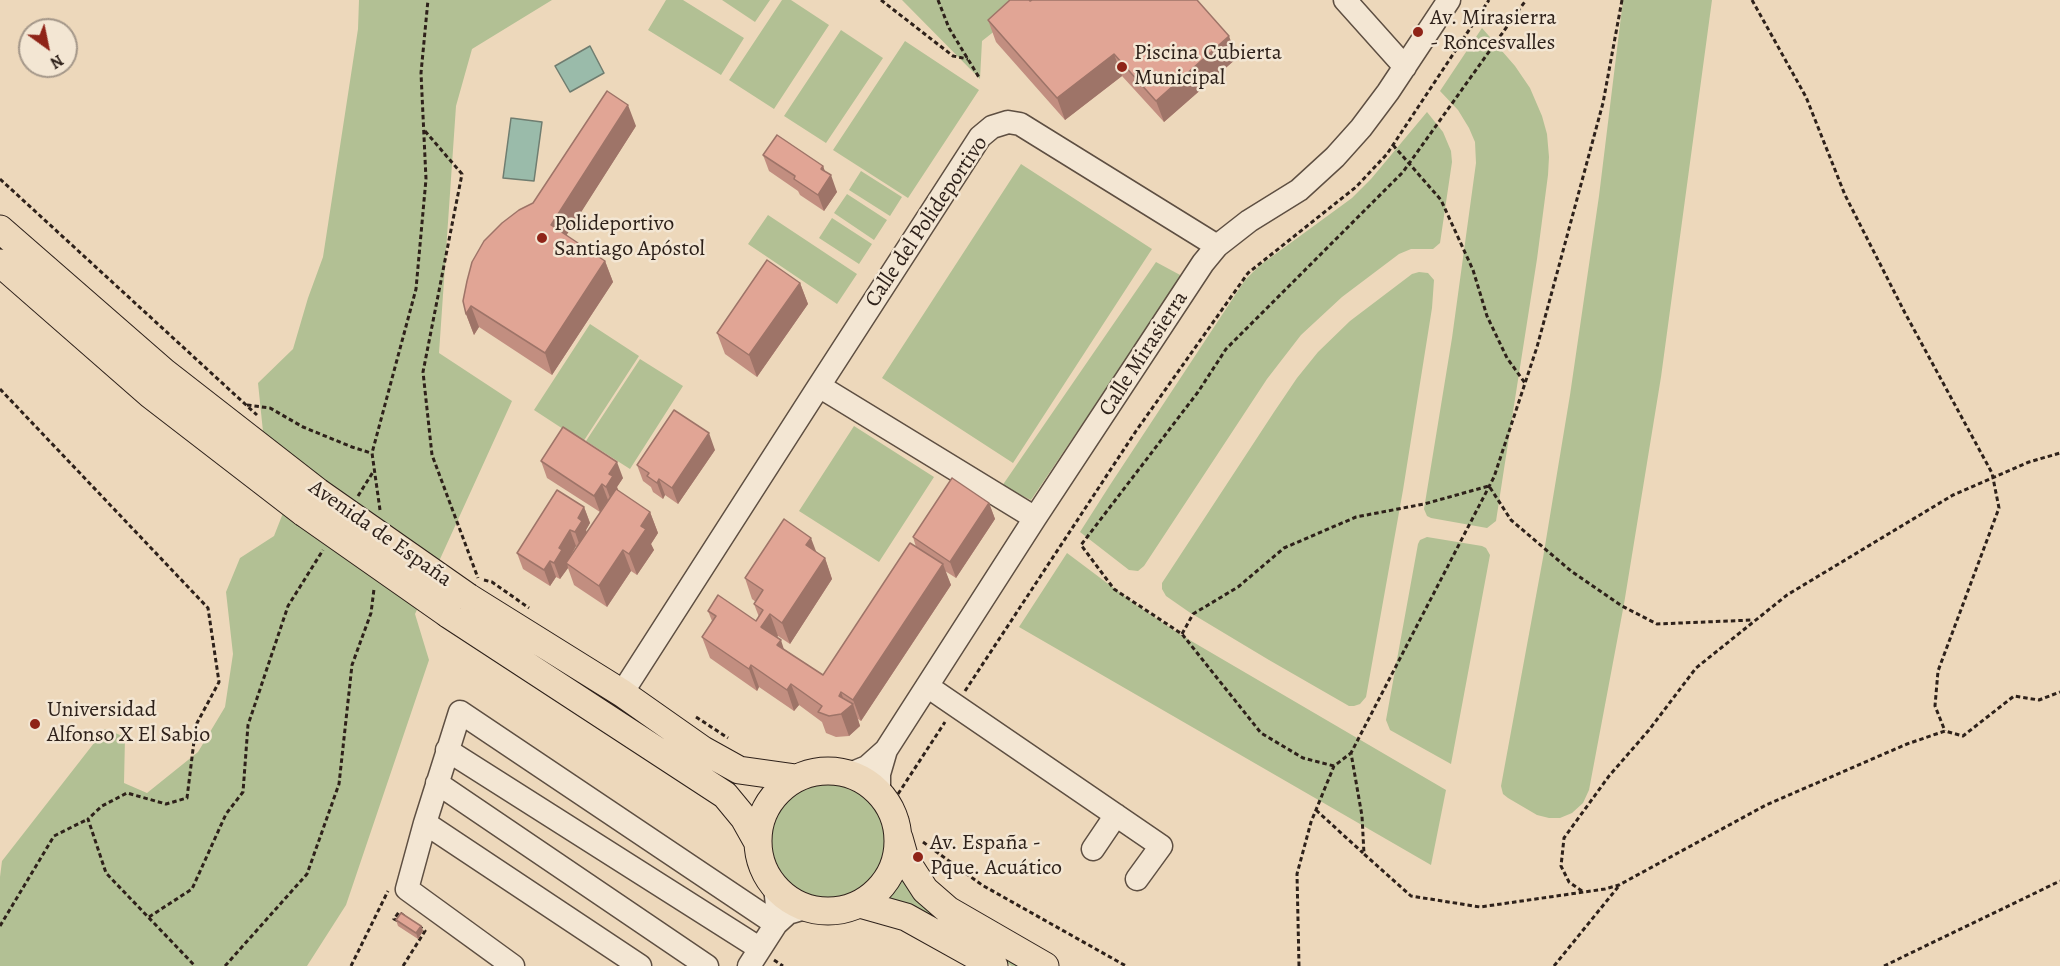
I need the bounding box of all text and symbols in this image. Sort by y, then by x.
place label: Av. Mirasierra - Roncesvalles [1430,6,1557,57]
north arrow [18,18,78,78]
marker: Av. Mirasierra - Roncesvalles [1411,25,1425,39]
place label: Piscina Cubierta Municipal [1134,41,1282,92]
text: N [46,49,68,74]
marker: Piscina Cubierta Municipal [1115,60,1129,74]
street label: Calle del Polideportivo [860,131,994,313]
place label: Polideportivo Santiago Apóstol [554,212,705,264]
marker: Polideportivo Santiago Apóstol [535,231,549,245]
street label: Calle Mirasierra [1094,286,1194,422]
street label: Avenida de España [303,475,457,593]
place label: Universidad Alfonso X El Sabio [47,698,210,750]
marker: Universidad Alfonso X El Sabio [28,717,42,731]
place label: Av. España - Pque. Acuático [930,831,1062,882]
marker: Av. España - Pque. Acuático [911,850,925,864]

